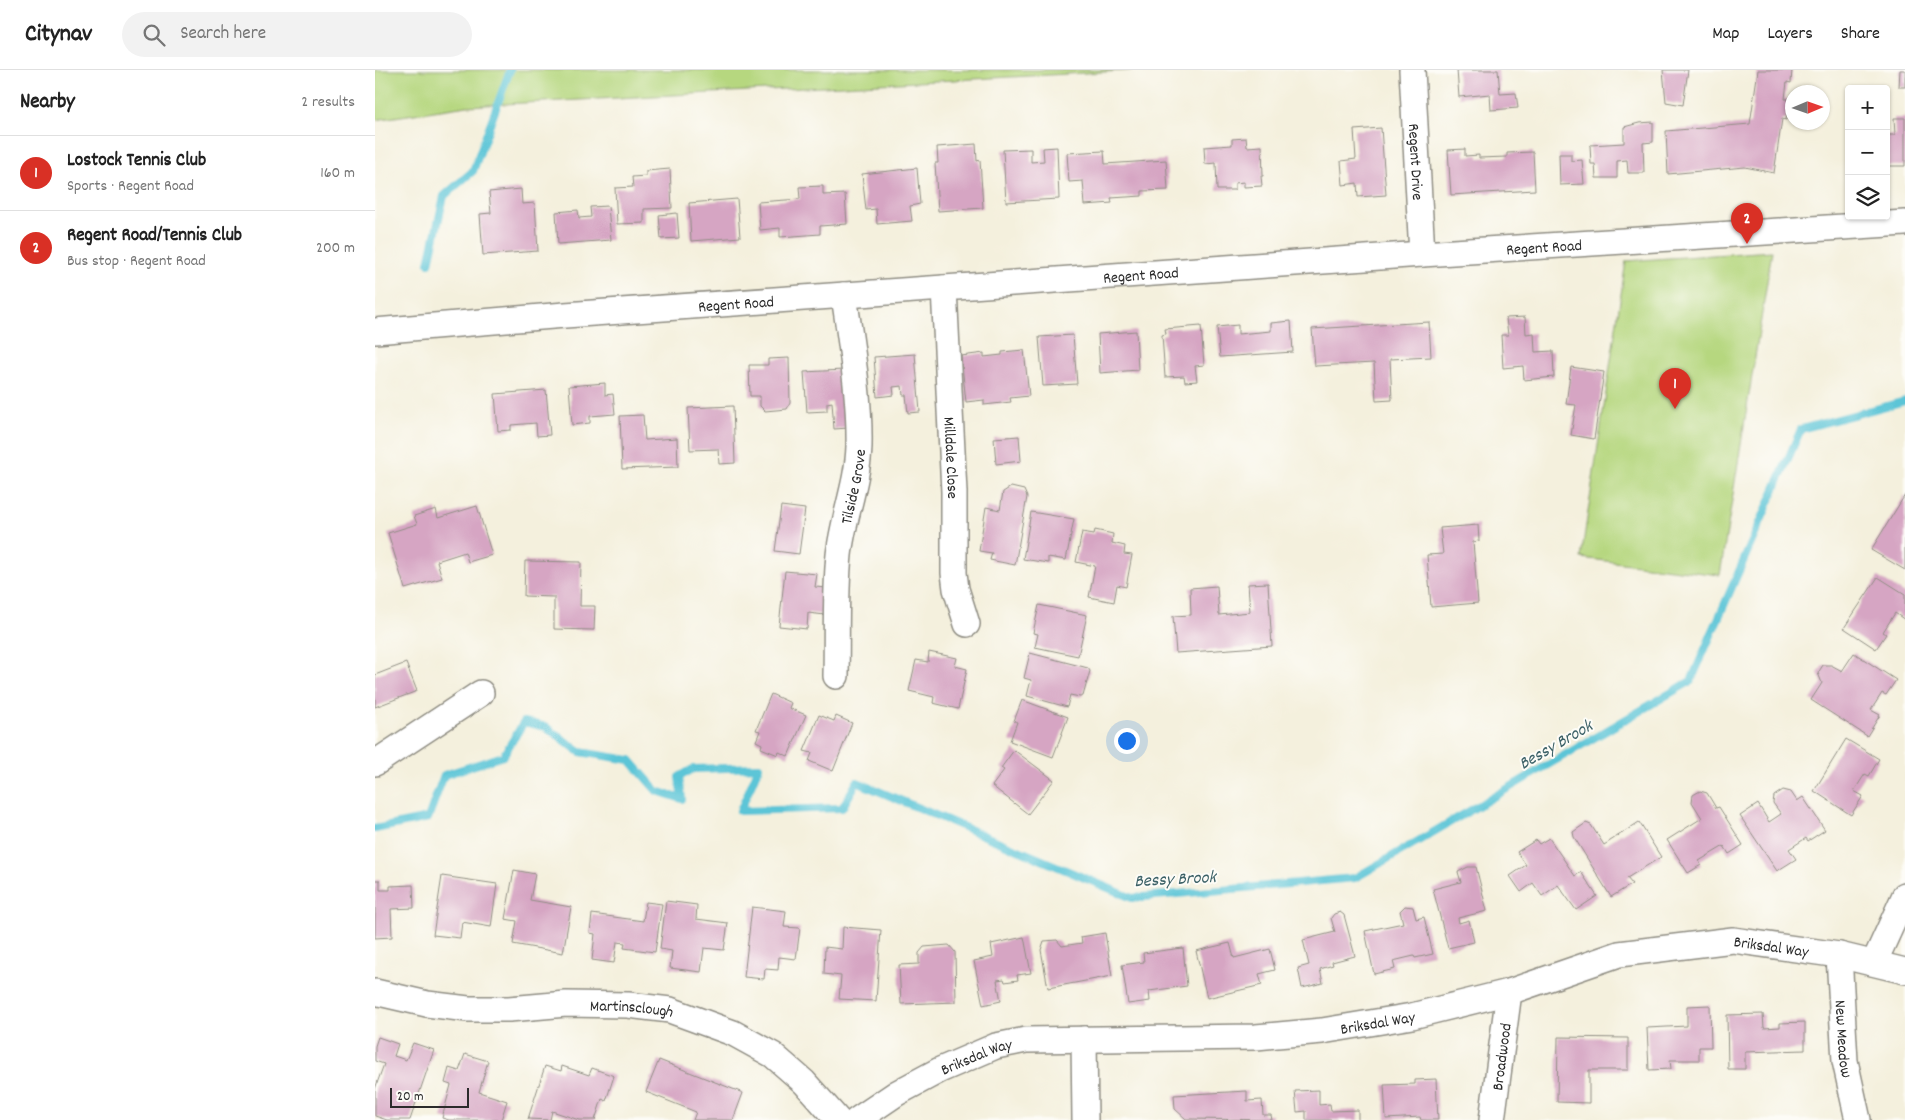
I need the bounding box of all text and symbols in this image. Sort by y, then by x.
search box [122,12,472,57]
text: Citynav [25,18,92,52]
icon: search [140,21,168,49]
text: Search here [180,21,266,48]
text: Map [1712,22,1739,47]
text: Layers [1767,22,1813,47]
text: Share [1841,22,1880,47]
north arrow [1785,85,1830,130]
map controls [1845,85,1890,220]
button: + [1845,85,1890,130]
text: Nearby [20,88,75,118]
text: 2 results [301,91,355,114]
street label: Regent Drive [1401,123,1428,201]
button: − [1845,130,1890,175]
text: Lostock Tennis Club [67,148,206,175]
text: 1 [34,162,38,185]
text: 160 m [320,162,355,185]
text: Sports · Regent Road [67,175,194,198]
button: layers [1845,175,1890,220]
pin: 2 [1731,203,1763,244]
text: Regent Road/Tennis Club [67,223,242,250]
street label: Regent Road [1505,235,1583,263]
text: 2 [33,237,40,260]
text: 200 m [316,237,355,260]
text: Bus stop · Regent Road [67,250,206,273]
street label: Regent Road [1102,262,1180,291]
street label: Regent Road [697,291,775,319]
pin: 1 [1659,368,1691,409]
street label: Milldale Close [936,416,963,499]
street label: Tilside Grove [836,448,873,527]
water label: Bessy Brook [1515,714,1599,777]
your location [1114,728,1140,754]
water label: Bessy Brook [1134,866,1218,895]
street label: Briksdal Way [1732,931,1811,965]
street label: Martinsclough [590,995,677,1025]
street label: New Meadow [1828,999,1857,1080]
street label: Briksdal Way [1339,1007,1417,1042]
street label: Broadwood [1487,1022,1519,1092]
street label: Briksdal Way [938,1034,1015,1082]
scale bar [390,1085,469,1108]
text: 20 m [397,1087,424,1107]

